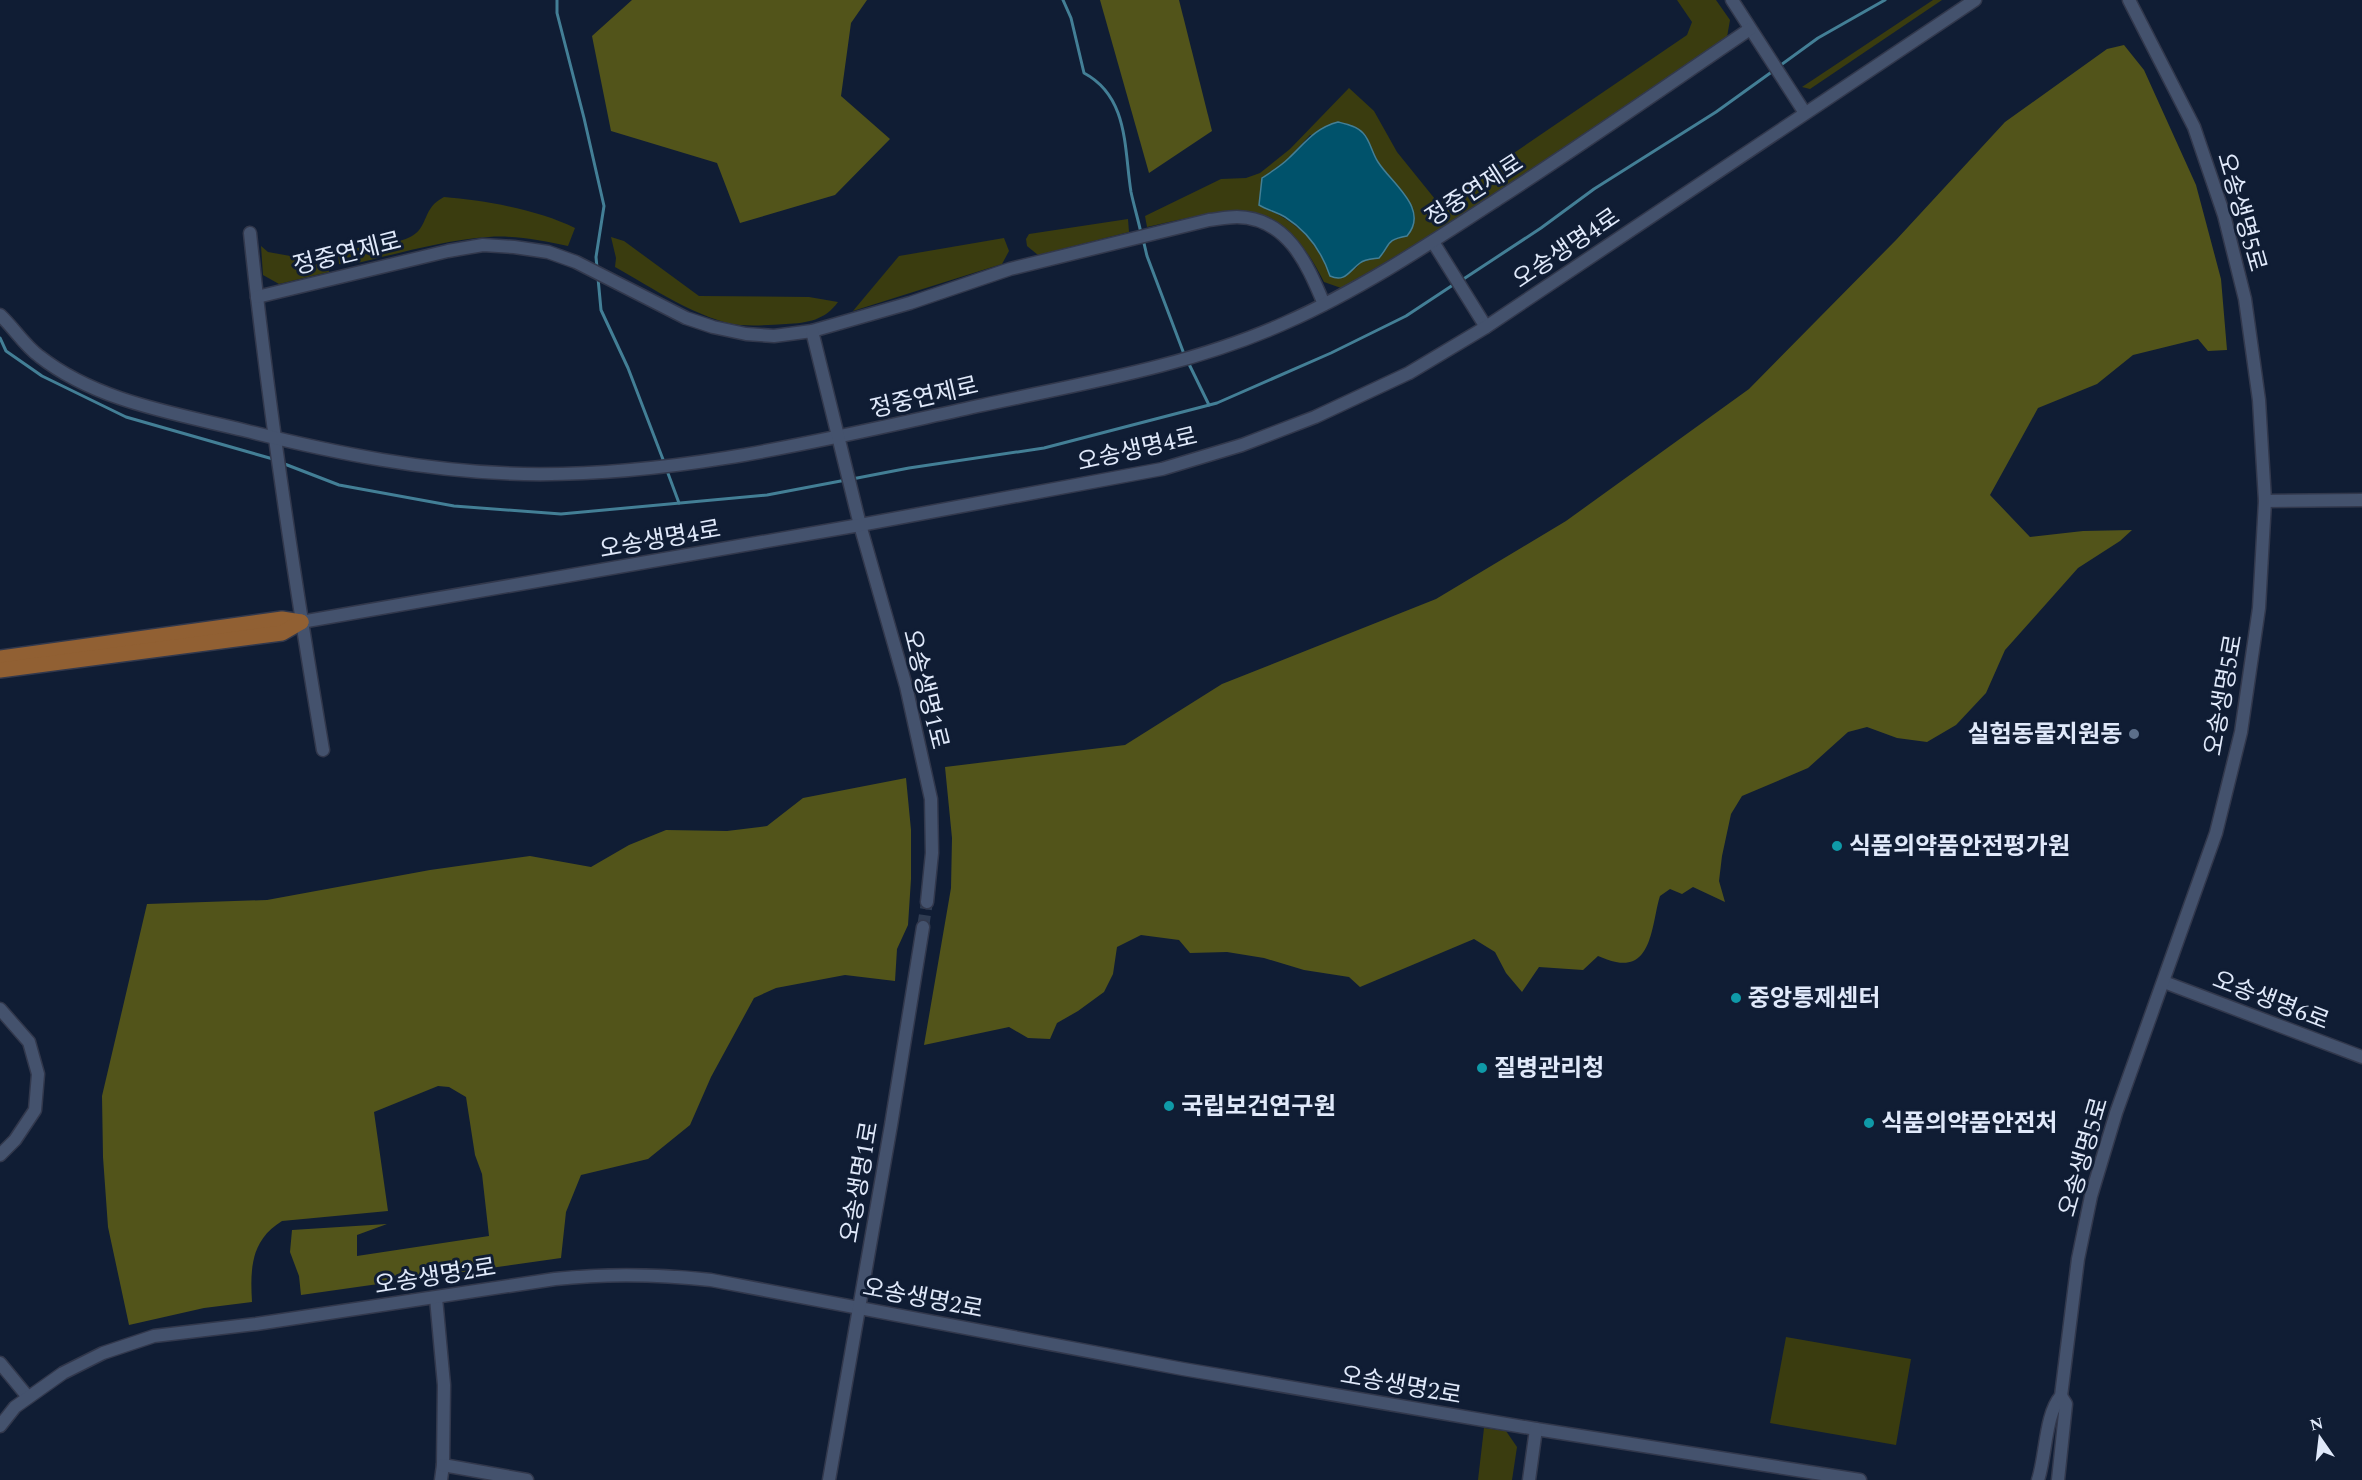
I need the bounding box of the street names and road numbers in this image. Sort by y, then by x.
street label: 정중연제로 [1418,146,1531,236]
street label: 오송생명5로 [2207,148,2275,276]
street label: 오송생명4로 [1506,200,1627,298]
street label: 정중연제로 [289,223,405,285]
street label: 정중연제로 [866,368,982,428]
street label: 오송생명4로 [1074,419,1201,481]
street label: 오송생명4로 [597,512,724,568]
street label: 오송생명1로 [893,626,957,753]
street label: 오송생명5로 [2196,632,2252,759]
street label: 오송생명6로 [2207,962,2334,1040]
street label: 오송생명5로 [2050,1093,2118,1221]
street label: 오송생명1로 [832,1119,888,1246]
street label: 오송생명2로 [372,1250,498,1304]
street label: 오송생명2로 [859,1270,986,1328]
street label: 오송생명2로 [1337,1358,1464,1414]

